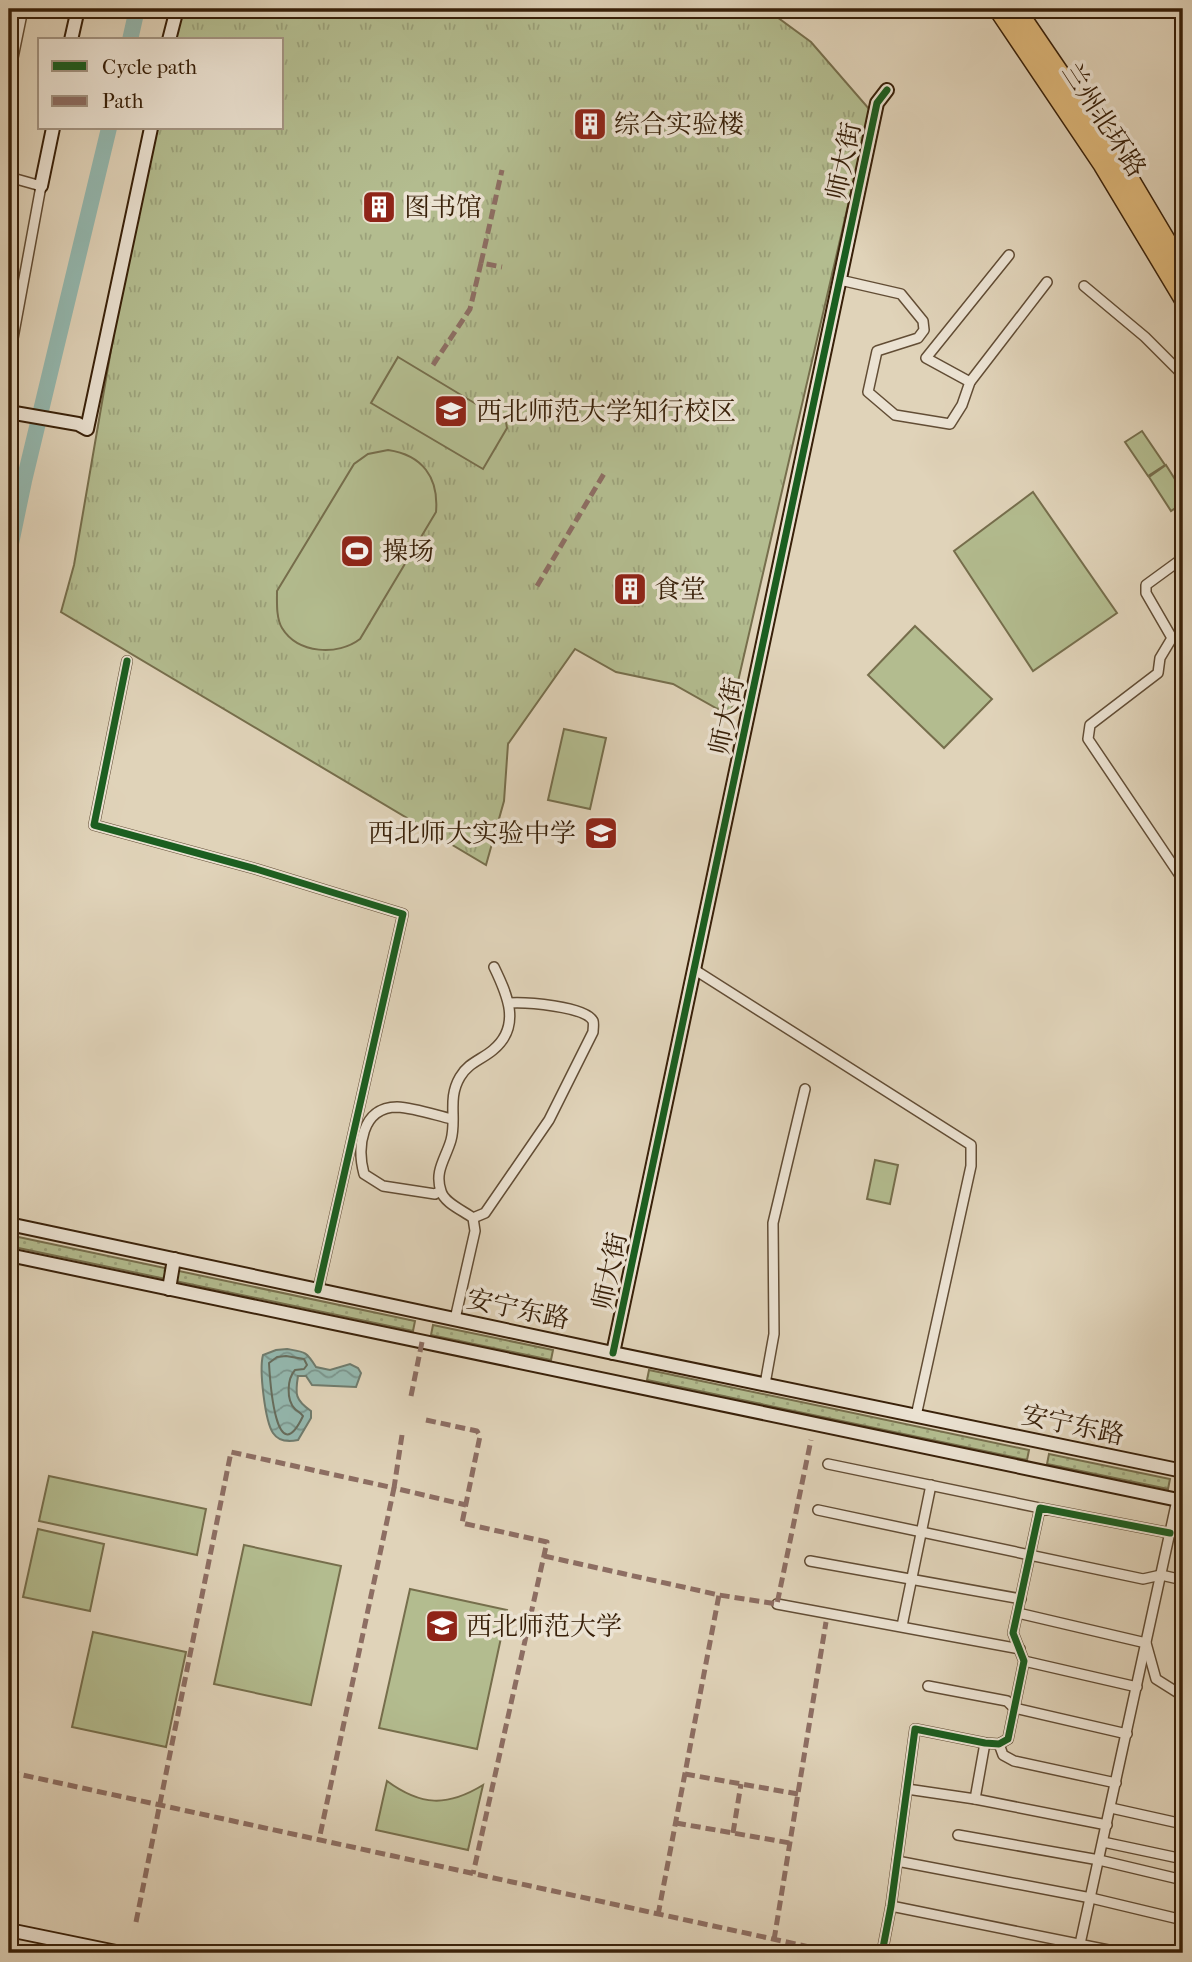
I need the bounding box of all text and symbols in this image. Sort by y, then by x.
legend [38,38,284,130]
text: Cycle path [102,55,197,79]
street label: 兰州北环路 [1056,57,1152,183]
text: Path [102,89,144,113]
building icon: 综合实验楼 [571,105,609,143]
place label: 综合实验楼 [614,109,744,140]
street label: 师大街 [821,120,867,202]
building icon: 图书馆 [360,188,398,226]
place label: 图书馆 [404,192,482,223]
school or university icon: 西北师范大学知行校区 [432,392,470,430]
place label: 西北师范大学知行校区 [476,396,736,427]
sports icon: 操场 [338,532,376,570]
place label: 操场 [382,536,434,567]
building icon: 食堂 [611,570,649,608]
place label: 食堂 [654,574,706,605]
street label: 师大街 [704,675,750,757]
school or university icon: 西北师大实验中学 [582,814,620,852]
place label: 西北师大实验中学 [368,818,576,849]
street label: 师大街 [587,1230,633,1312]
street label: 安宁东路 [464,1283,572,1335]
street label: 安宁东路 [1019,1399,1127,1451]
school or university icon: 西北师范大学 [423,1607,461,1645]
place label: 西北师范大学 [466,1611,622,1642]

